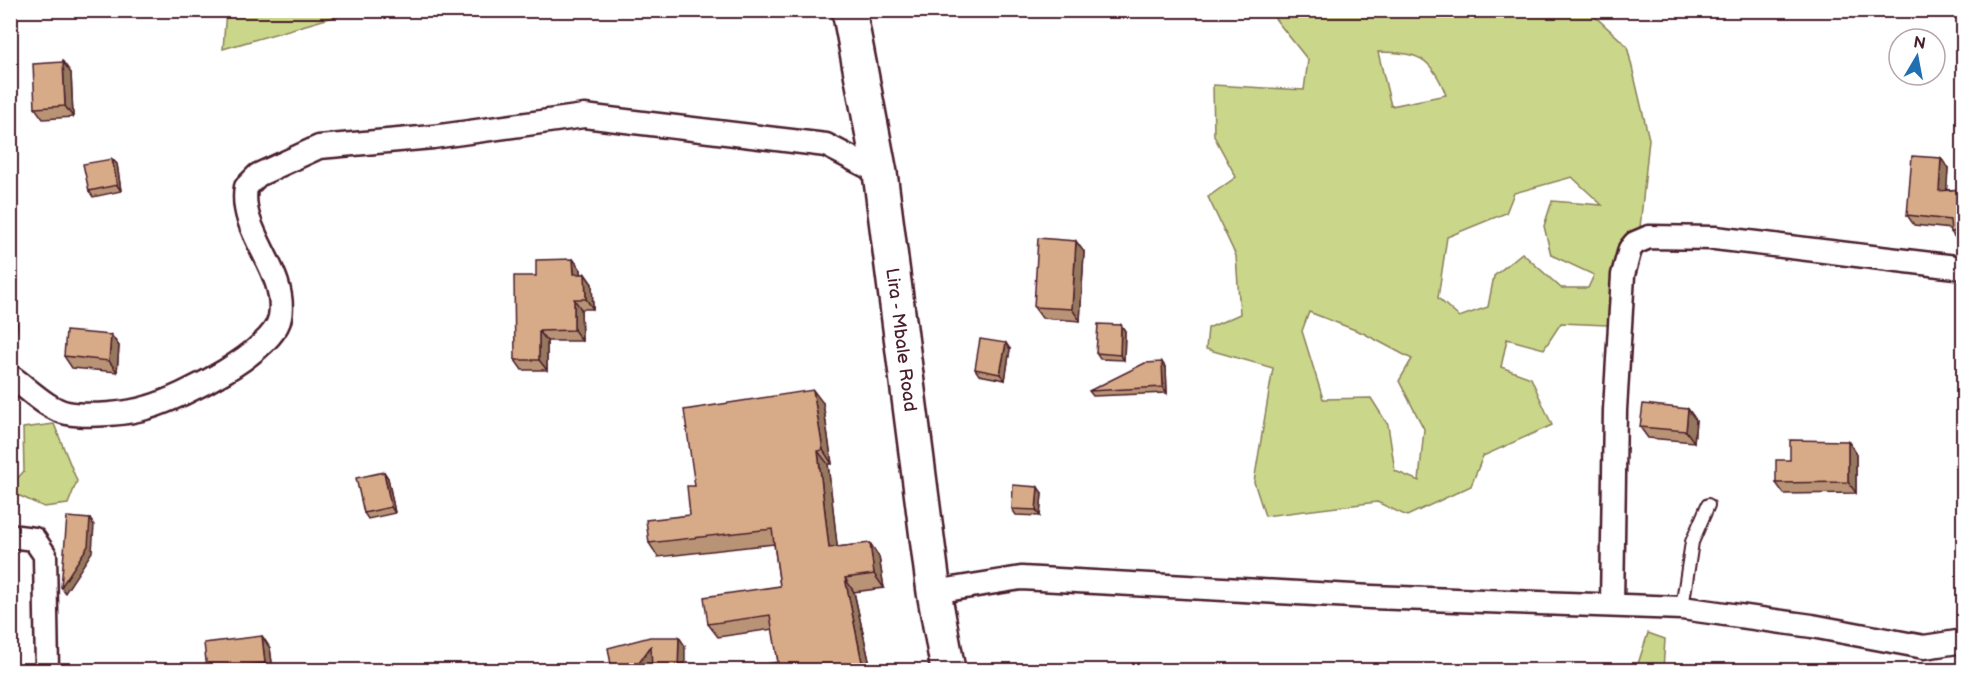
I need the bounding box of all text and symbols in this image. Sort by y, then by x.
north arrow [1887,27,1947,87]
text: N [1912,33,1927,54]
street label: Lira - Mbale Road [881,267,921,413]

